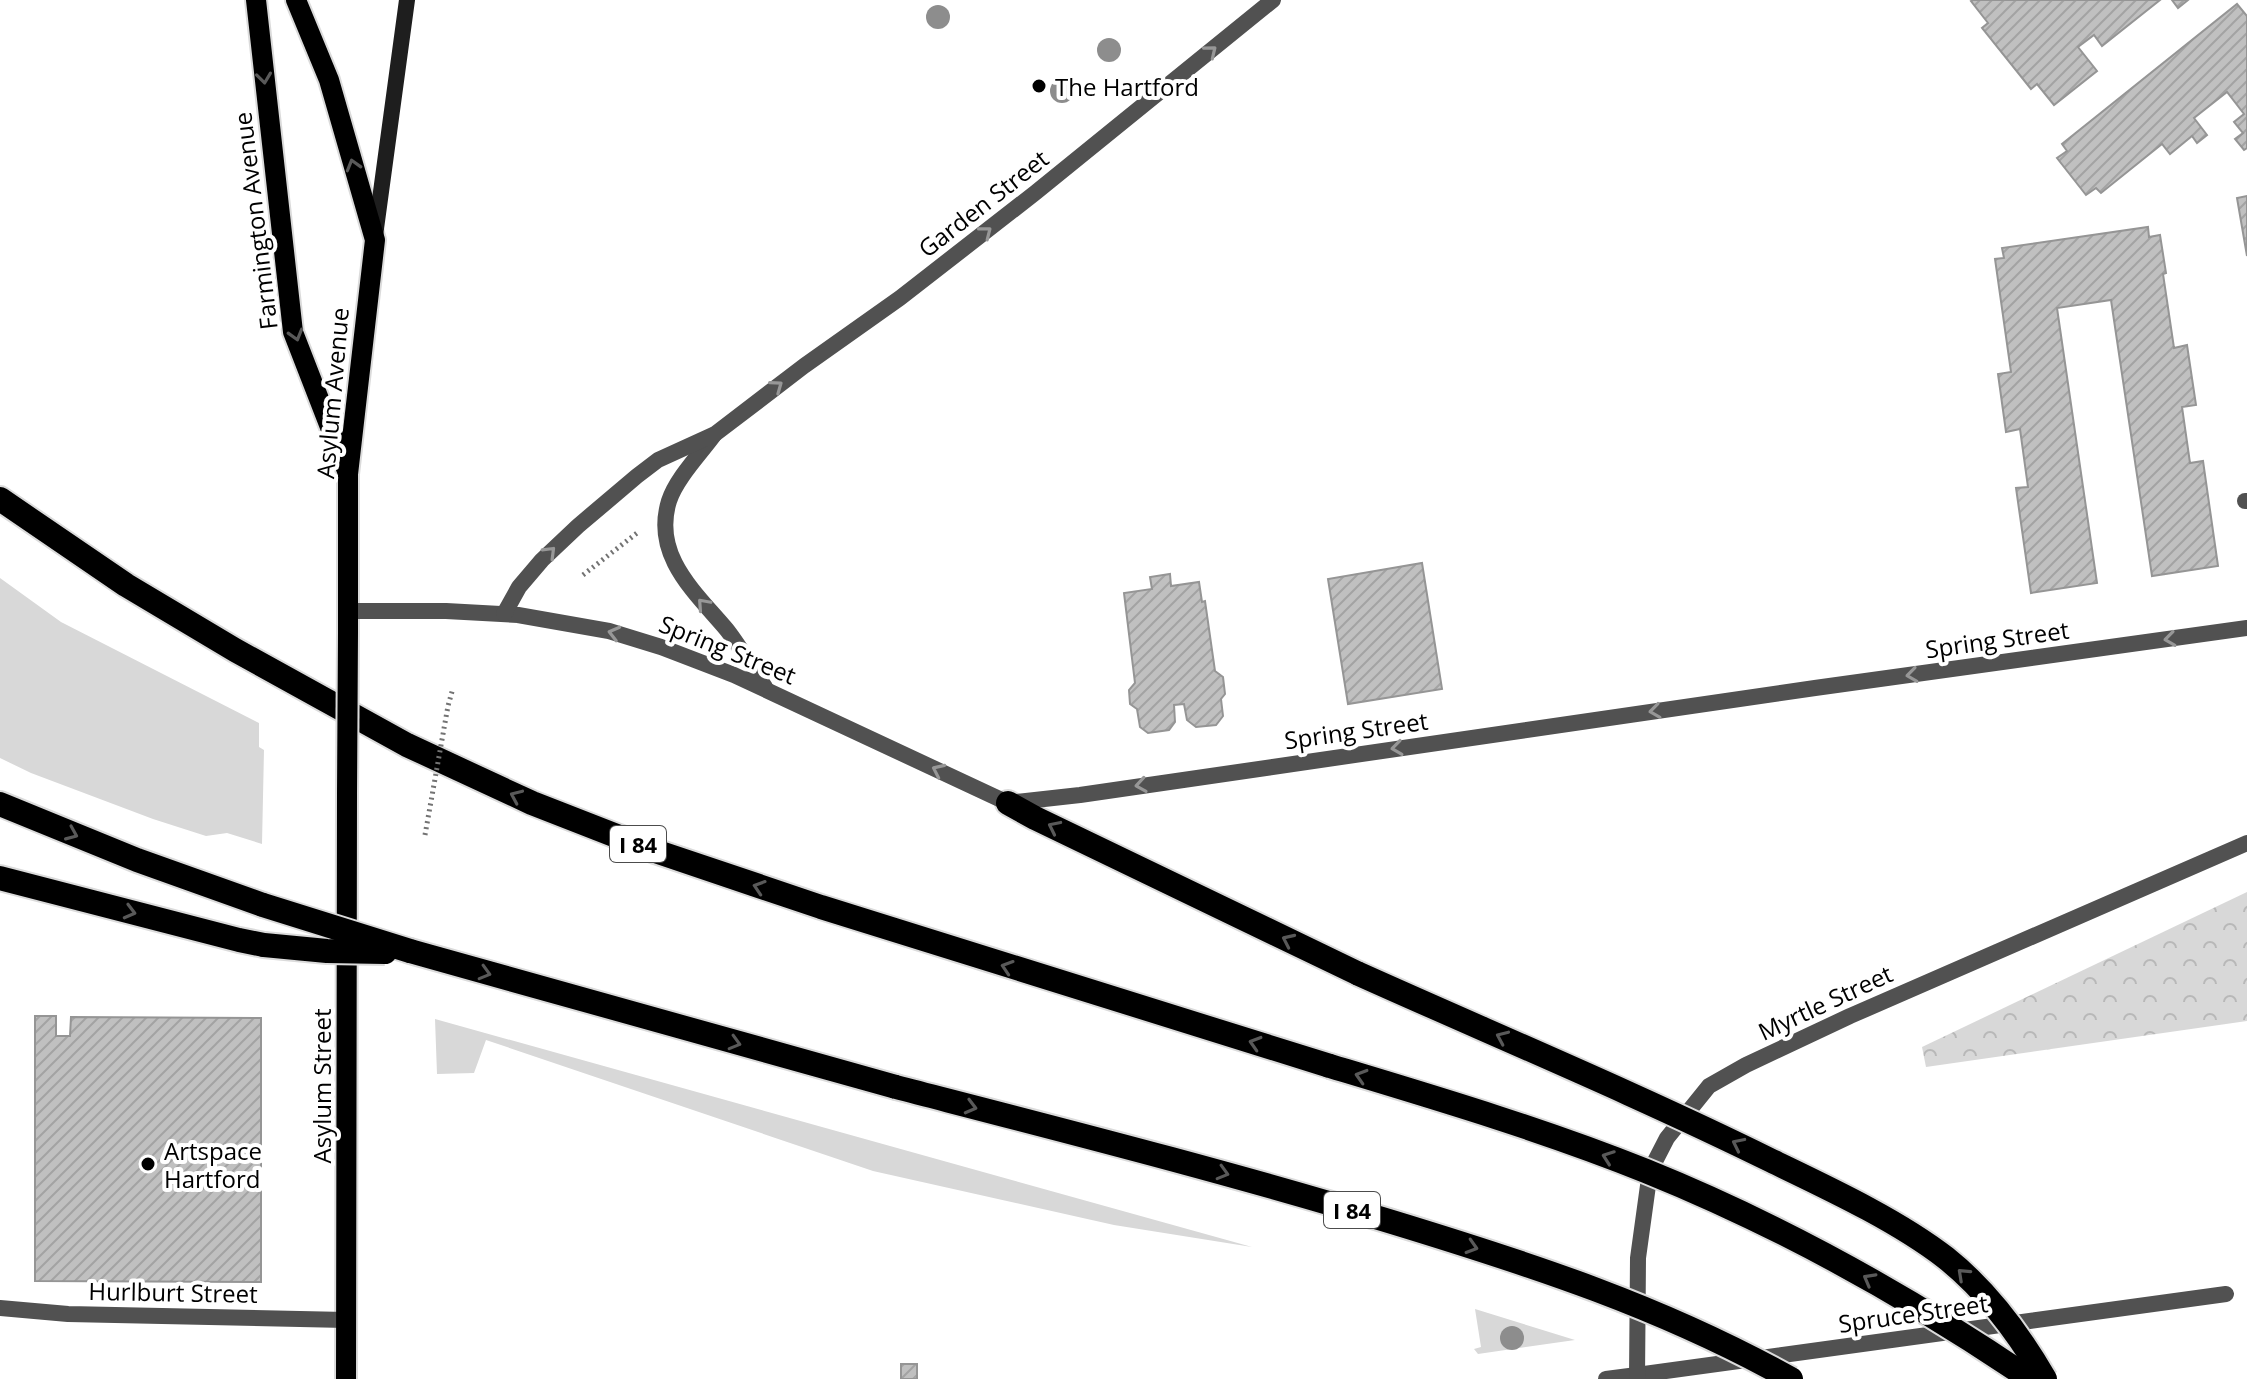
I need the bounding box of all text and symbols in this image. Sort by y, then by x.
one-way arrow [1201,47,1216,61]
place label: The Hartford [1055,70,1199,103]
one-way arrow [255,71,272,84]
marker: The Hartford [1030,77,1048,95]
street label: Farmington Avenue [225,110,285,332]
street label: Garden Street [911,142,1055,264]
one-way arrow [346,158,362,172]
one-way arrow [977,227,992,241]
street label: Asylum Avenue [308,306,356,480]
one-way arrow [286,328,303,342]
one-way arrow [768,381,783,396]
one-way arrow [541,547,555,561]
one-way arrow [698,598,713,613]
street label: Spring Street [655,607,801,691]
street label: Spring Street [1923,613,2071,665]
one-way arrow [608,625,621,642]
one-way arrow [2163,630,2177,647]
one-way arrow [1905,666,1919,683]
one-way arrow [1648,702,1662,719]
street label: Spring Street [1282,704,1430,756]
one-way arrow [1391,739,1404,756]
one-way arrow [932,764,946,780]
one-way arrow [1135,776,1148,793]
one-way arrow [509,790,524,806]
one-way arrow [1048,822,1063,837]
one-way arrow [64,824,78,841]
road number: I 84 [610,826,666,862]
one-way arrow [753,880,767,896]
one-way arrow [122,902,136,919]
one-way arrow [1282,934,1297,950]
street label: Myrtle Street [1752,956,1898,1048]
one-way arrow [1000,960,1014,976]
one-way arrow [477,964,491,980]
street label: Asylum Street [305,1009,338,1163]
one-way arrow [1495,1031,1510,1047]
one-way arrow [728,1034,742,1051]
one-way arrow [1249,1036,1262,1052]
one-way arrow [1355,1069,1369,1085]
one-way arrow [964,1097,978,1114]
place label: Artspace Hartford [164,1134,262,1195]
one-way arrow [1732,1138,1747,1154]
one-way arrow [1602,1150,1616,1167]
marker: Artspace Hartford [139,1155,157,1173]
one-way arrow [1215,1164,1229,1180]
road number: I 84 [1324,1192,1380,1228]
one-way arrow [1465,1238,1478,1254]
one-way arrow [1958,1268,1972,1283]
one-way arrow [1863,1273,1877,1288]
street label: Hurlburt Street [88,1274,258,1310]
street label: Spruce Street [1836,1286,1990,1340]

